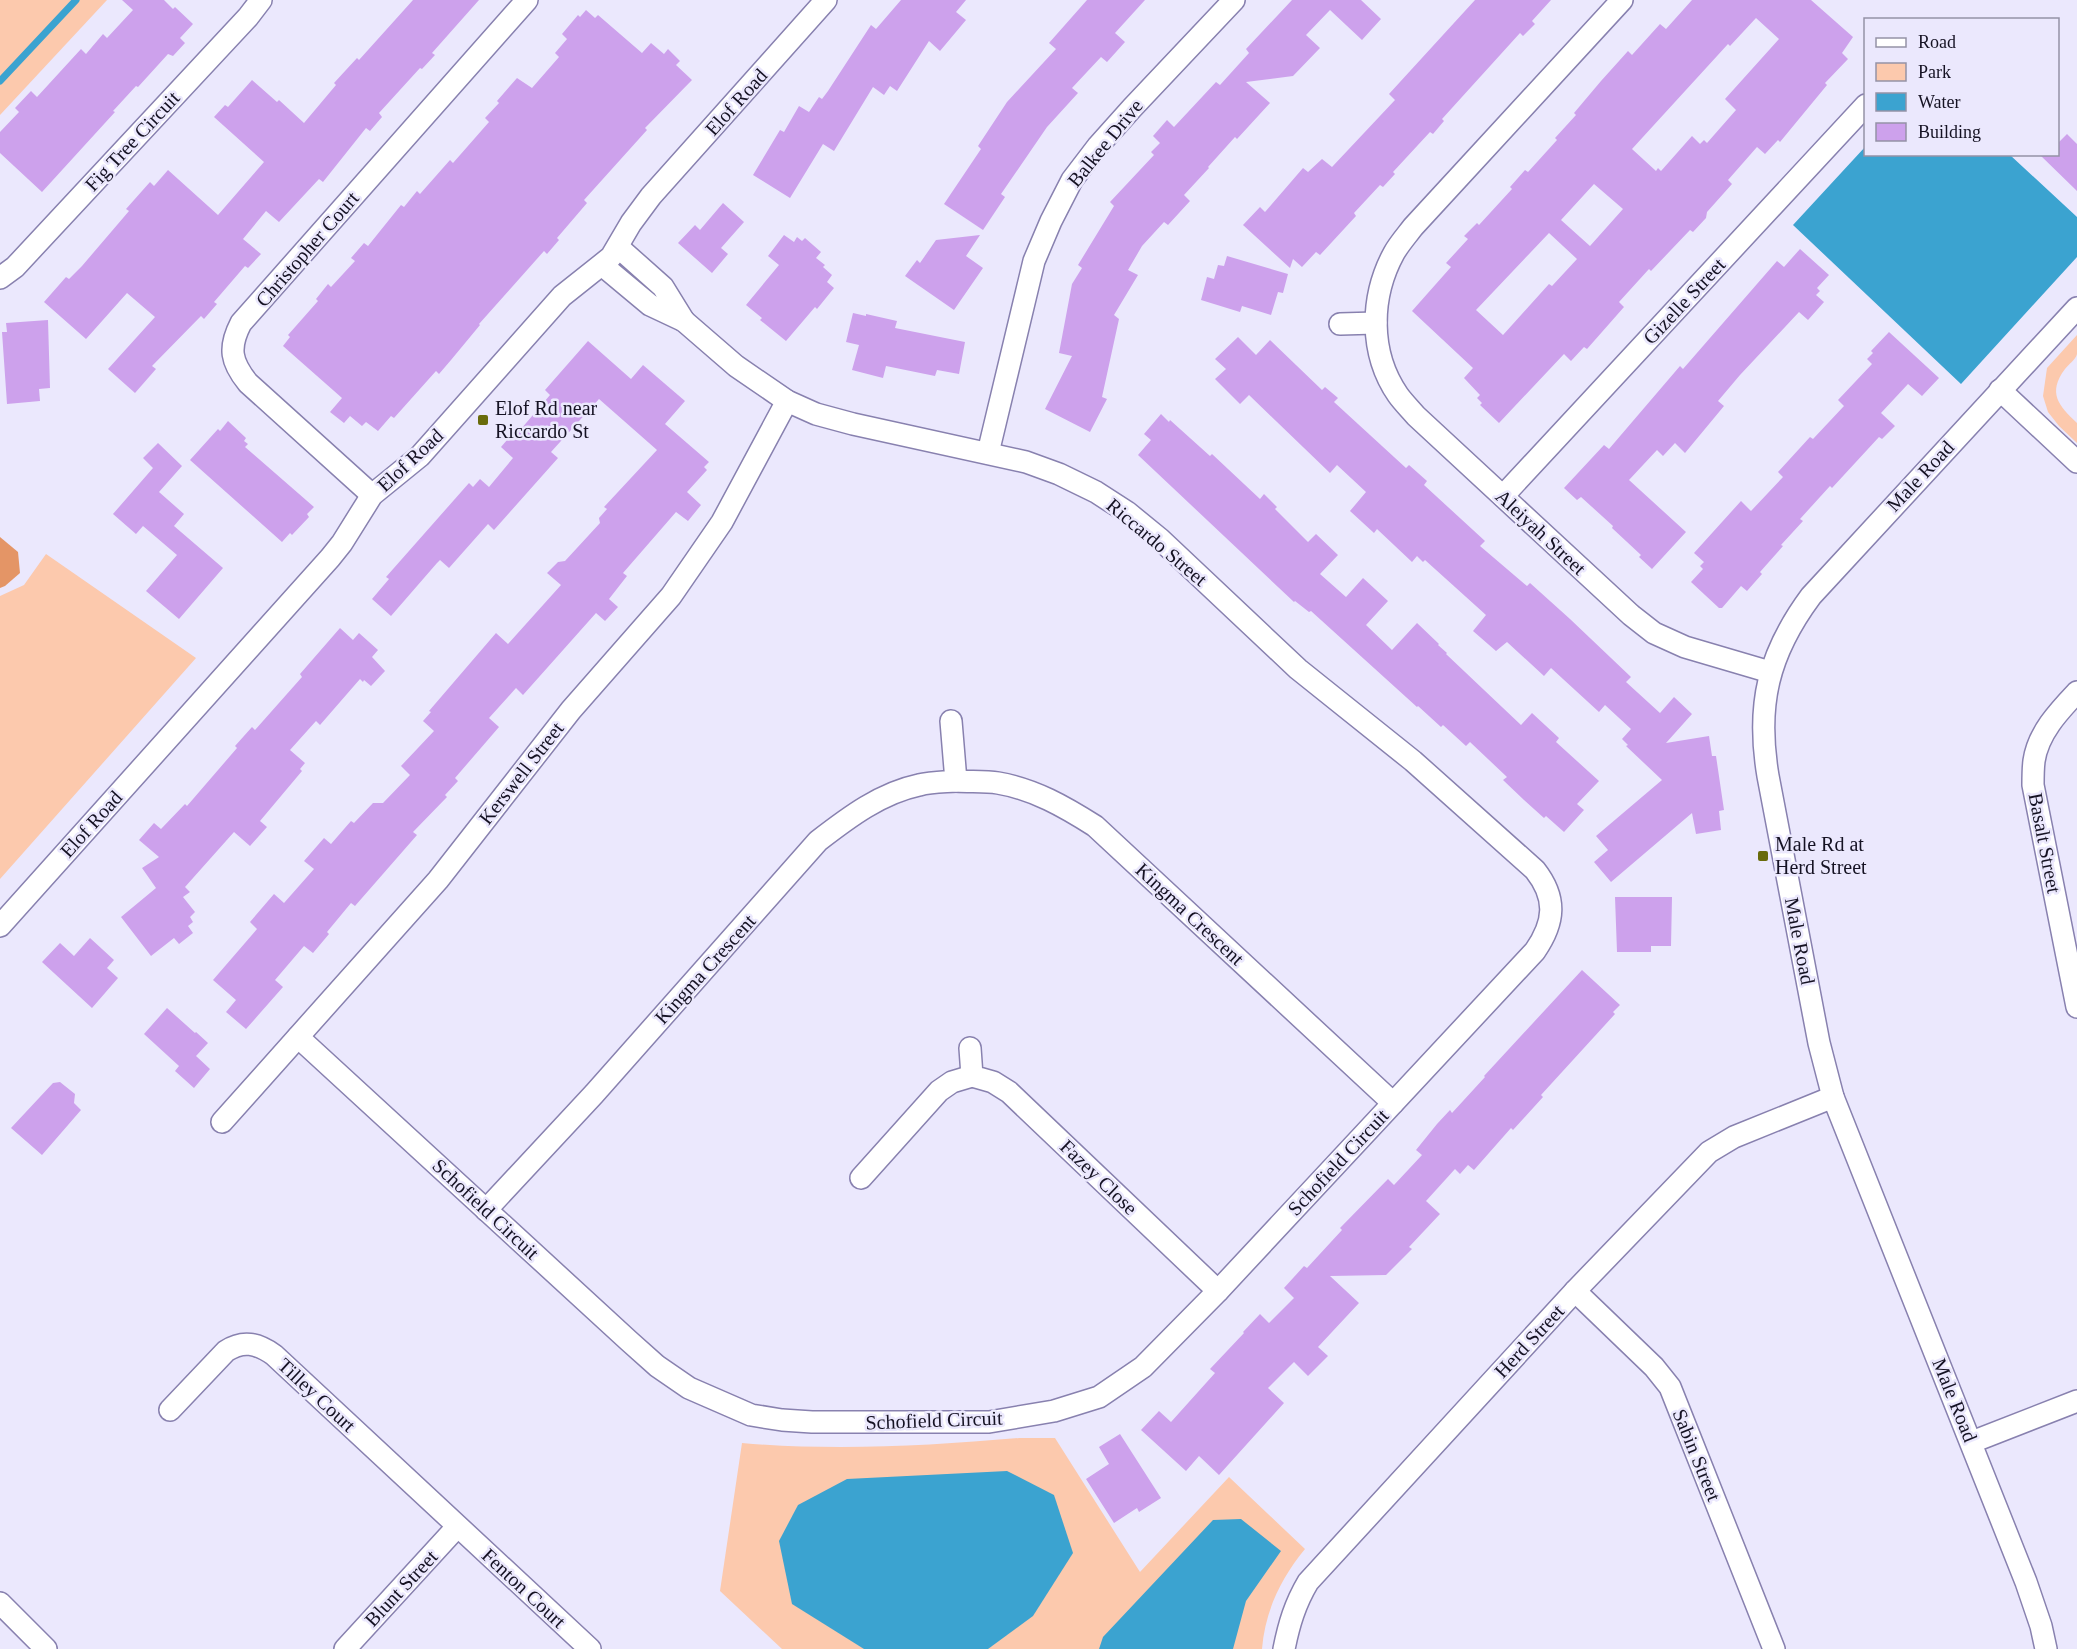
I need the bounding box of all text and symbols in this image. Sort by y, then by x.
legend [1864,18,2059,156]
text: Road [1918,32,1956,52]
text: Park [1918,62,1951,82]
street label: Elof Road [701,64,771,140]
street label: Fig Tree Circuit [80,86,185,196]
text: Water [1918,92,1961,112]
street label: Balkee Drive [1063,95,1147,191]
text: Building [1918,122,1981,142]
street label: Christopher Court [251,187,364,312]
street label: Gizelle Street [1639,253,1730,349]
place label: Elof Rd near Riccardo St [495,397,598,442]
marker: Elof Rd near Riccardo St [476,413,490,427]
street label: Elof Road [373,424,447,496]
street label: Male Road [1882,436,1958,516]
street label: Aleiyah Street [1491,485,1591,580]
street label: Riccardo Street [1102,494,1212,591]
street label: Kerswell Street [474,717,568,829]
street label: Elof Road [56,786,126,862]
street label: Basalt Street [2025,791,2066,895]
place label: Male Rd at Herd Street [1775,833,1867,878]
marker: Male Rd at Herd Street [1756,849,1770,863]
street label: Kingma Crescent [1131,858,1249,971]
street label: Male Road [1781,896,1819,986]
street label: Kingma Crescent [650,910,761,1029]
street label: Schofield Circuit [1283,1104,1393,1220]
street label: Fazey Close [1055,1135,1142,1220]
street label: Schofield Circuit [428,1154,544,1264]
street label: Herd Street [1490,1300,1569,1382]
street label: Tilley Court [273,1354,361,1437]
street label: Male Road [1928,1355,1982,1445]
street label: Sabin Street [1669,1406,1726,1505]
street label: Schofield Circuit [865,1407,1003,1433]
street label: Fenton Court [478,1544,571,1633]
street label: Blunt Street [360,1545,442,1631]

